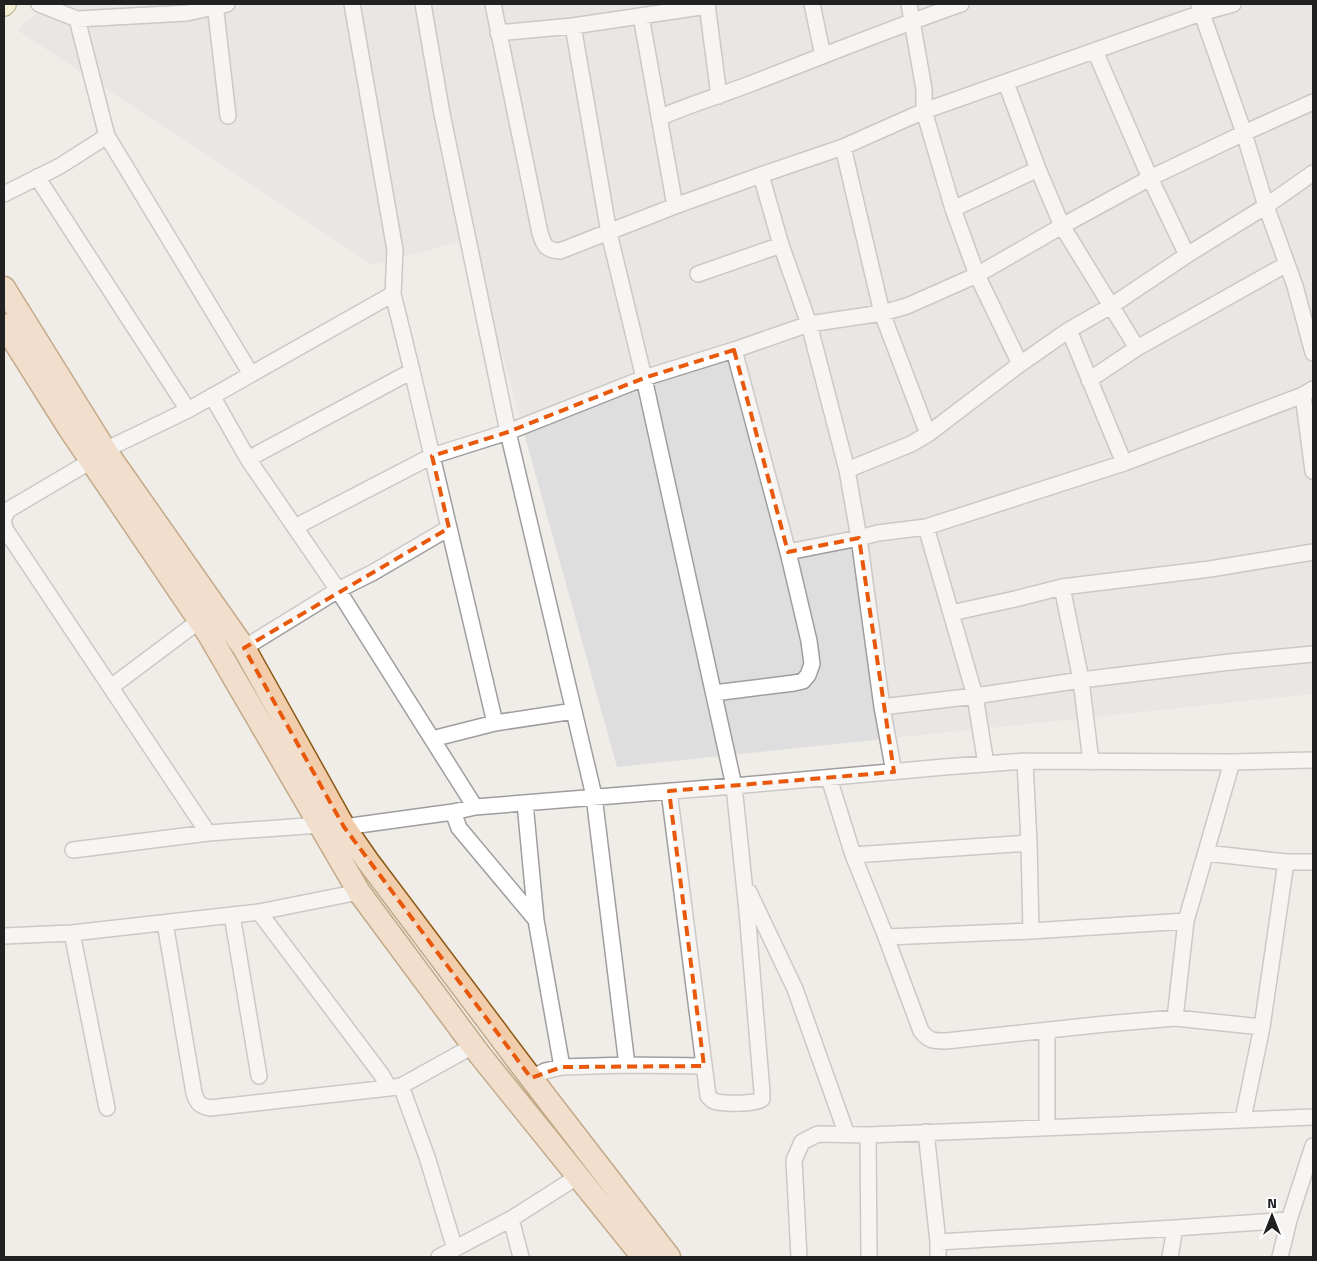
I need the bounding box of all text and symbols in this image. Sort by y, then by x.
north arrow [1247,1191,1297,1241]
text: N [1267,1192,1277,1213]

